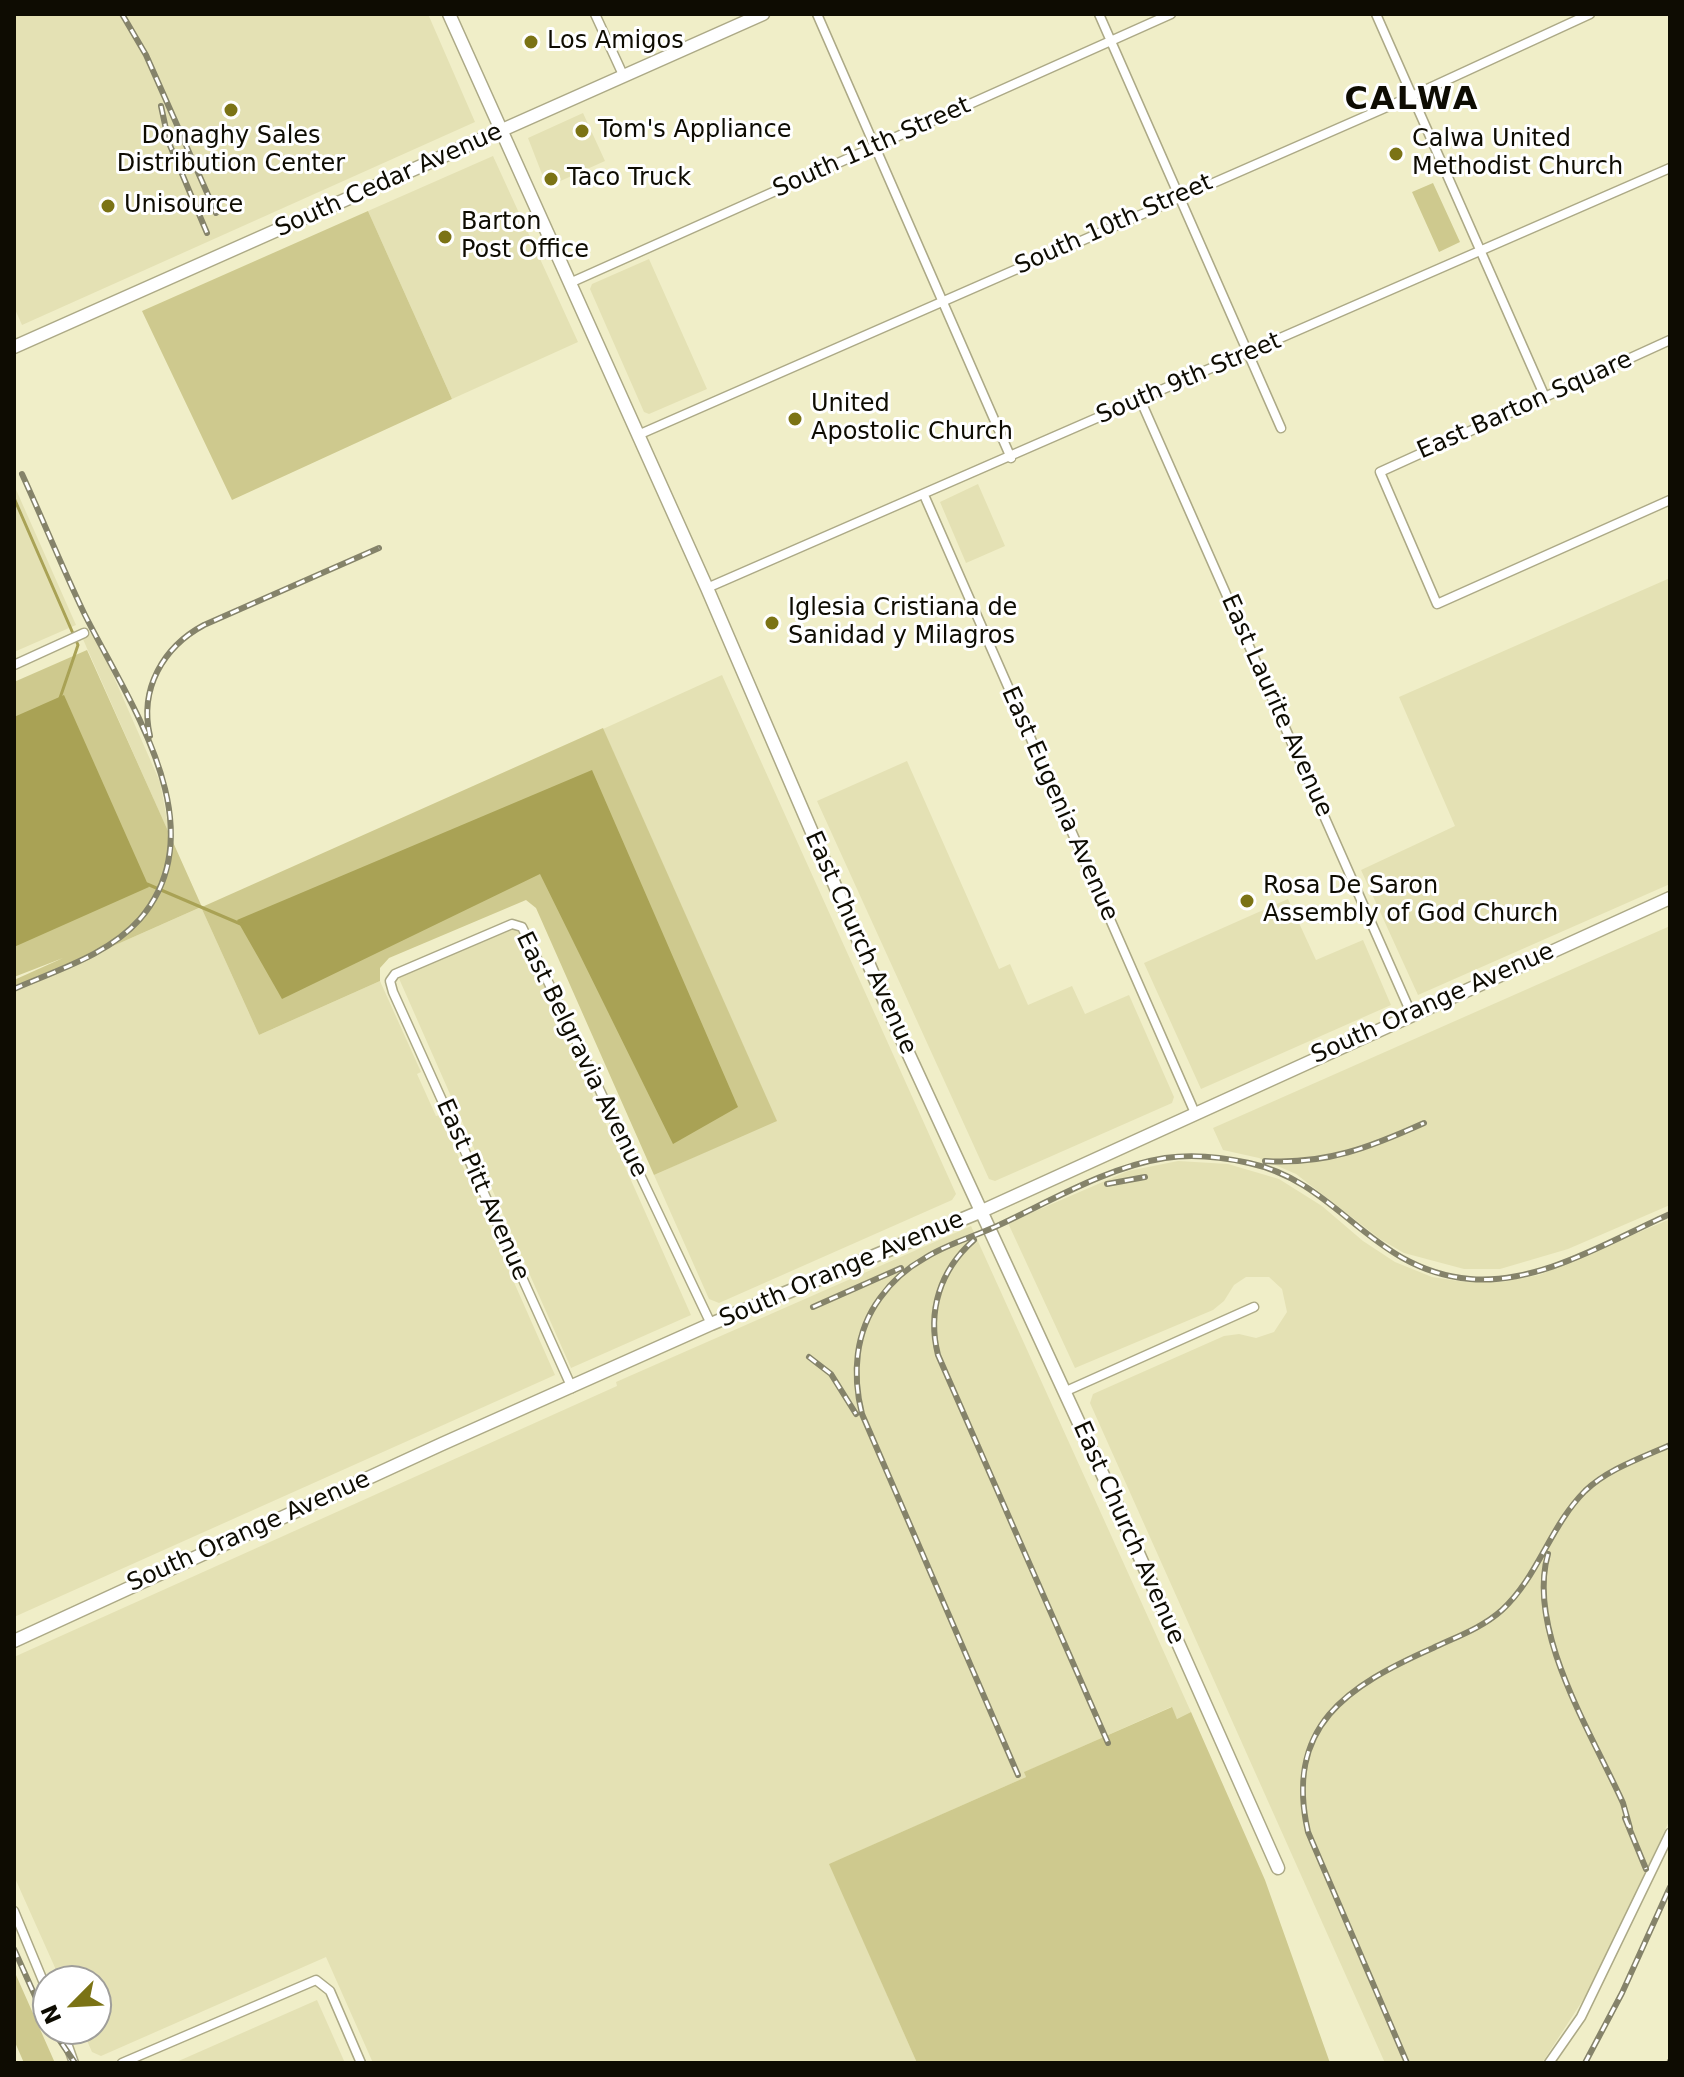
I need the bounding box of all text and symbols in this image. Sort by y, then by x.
place label: Los Amigos [547,28,684,56]
marker: Los Amigos [522,33,540,51]
district label: CALWA [1345,82,1479,120]
street label: South 11th Street [769,92,975,204]
marker: Donaghy Sales Distribution Center [222,101,240,119]
place label: Tom's Appliance [598,117,791,145]
street label: South Cedar Avenue [271,118,507,244]
marker: Tom's Appliance [573,122,591,140]
place label: Donaghy Sales Distribution Center [117,123,345,179]
place label: Calwa United Methodist Church [1412,126,1623,182]
marker: Calwa United Methodist Church [1387,145,1405,163]
place label: Taco Truck [567,165,691,193]
street label: South 10th Street [1011,169,1217,281]
marker: Taco Truck [542,170,560,188]
place label: Unisource [124,192,243,220]
marker: Unisource [99,197,117,215]
place label: Barton Post Office [461,209,589,265]
marker: Barton Post Office [436,228,454,246]
street label: South 9th Street [1092,327,1286,431]
street label: East Barton Square [1413,346,1637,466]
place label: United Apostolic Church [811,391,1013,447]
marker: United Apostolic Church [786,410,804,428]
street label: East Laurite Avenue [1214,590,1338,822]
place label: Iglesia Cristiana de Sanidad y Milagros [788,595,1017,651]
marker: Iglesia Cristiana de Sanidad y Milagros [763,614,781,632]
street label: East Eugenia Avenue [994,683,1124,925]
street label: East Church Avenue [798,827,922,1059]
place label: Rosa De Saron Assembly of God Church [1263,873,1558,929]
marker: Rosa De Saron Assembly of God Church [1238,892,1256,910]
street label: East Belgravia Avenue [509,928,653,1182]
street label: South Orange Avenue [1307,937,1559,1071]
street label: East Pitt Avenue [429,1095,535,1285]
street label: South Orange Avenue [715,1205,969,1335]
street label: East Church Avenue [1066,1417,1190,1649]
street label: South Orange Avenue [123,1465,375,1599]
north arrow [32,1965,112,2045]
text: N [36,2001,67,2028]

